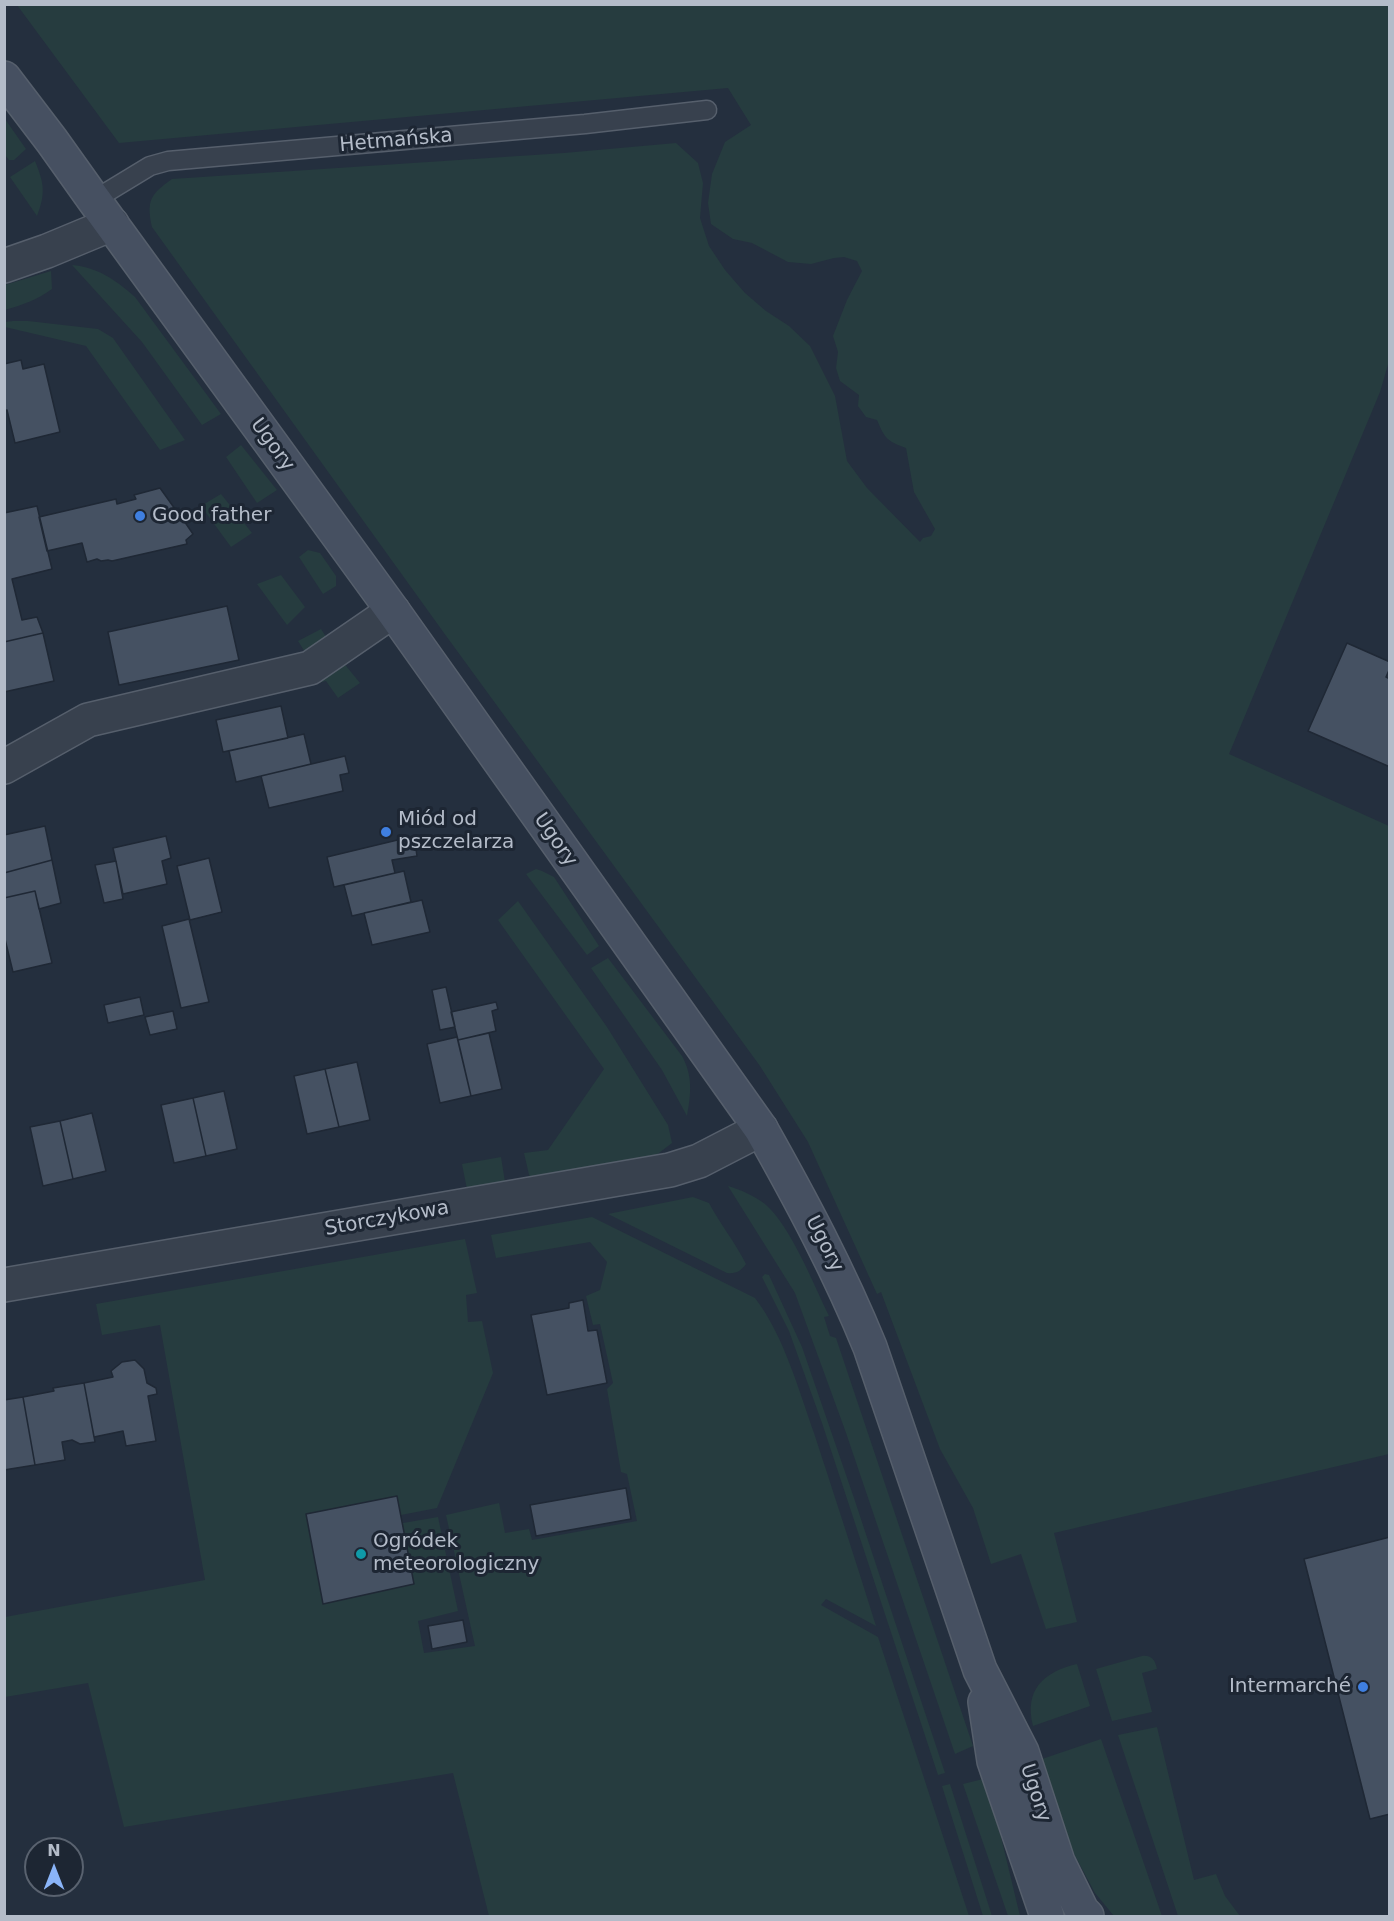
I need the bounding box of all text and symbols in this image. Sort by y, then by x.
street label: Hetmańska [338,124,454,158]
street label: Ugory [245,414,299,476]
place label: Good father [152,504,271,528]
marker: Good father [133,509,147,523]
place label: Miód od pszczelarza [398,808,514,855]
street label: Ugory [528,809,582,871]
marker: Miód od pszczelarza [379,825,393,839]
street label: Storczykowa [323,1196,451,1242]
street label: Ugory [800,1212,848,1276]
place label: Ogródek meteorologiczny [373,1530,539,1577]
marker: Ogródek meteorologiczny [354,1547,368,1561]
place label: Intermarché [1229,1675,1351,1699]
marker: Intermarché [1356,1680,1370,1694]
street label: Ugory [1014,1761,1056,1825]
north arrow [24,1837,84,1897]
text: N [47,1841,61,1860]

